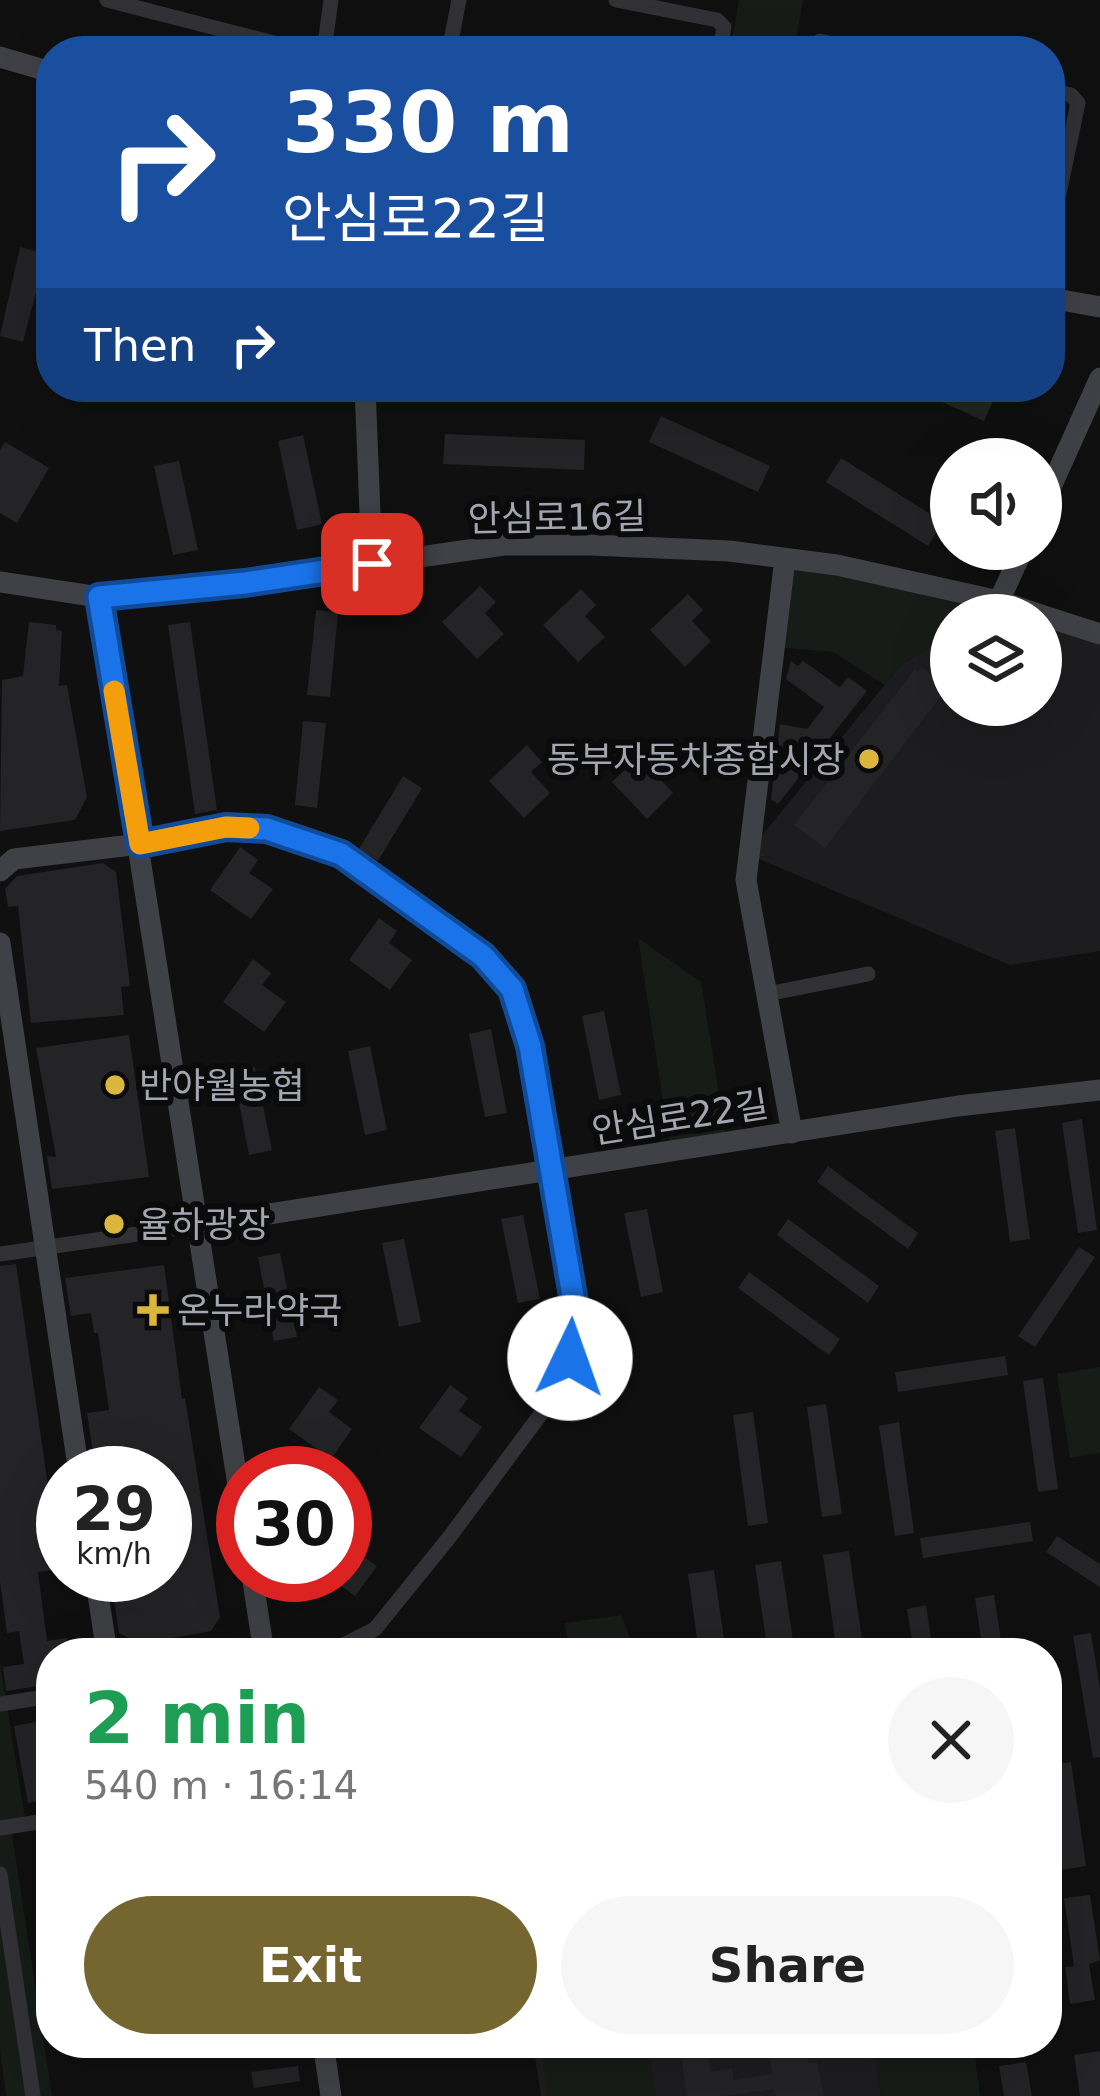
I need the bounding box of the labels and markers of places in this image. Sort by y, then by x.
pin [321,513,423,615]
place label: 동부자동차종합시장 [547,739,845,780]
marker: 동부자동차종합시장 [856,746,882,772]
place label: 반야월농협 [139,1065,305,1106]
marker: 반야월농협 [102,1072,128,1098]
place label: 율하광장 [138,1204,270,1245]
marker: 율하광장 [101,1211,127,1237]
place label: 온누라약국 [177,1290,343,1331]
marker: 온누라약국 [140,1297,166,1323]

